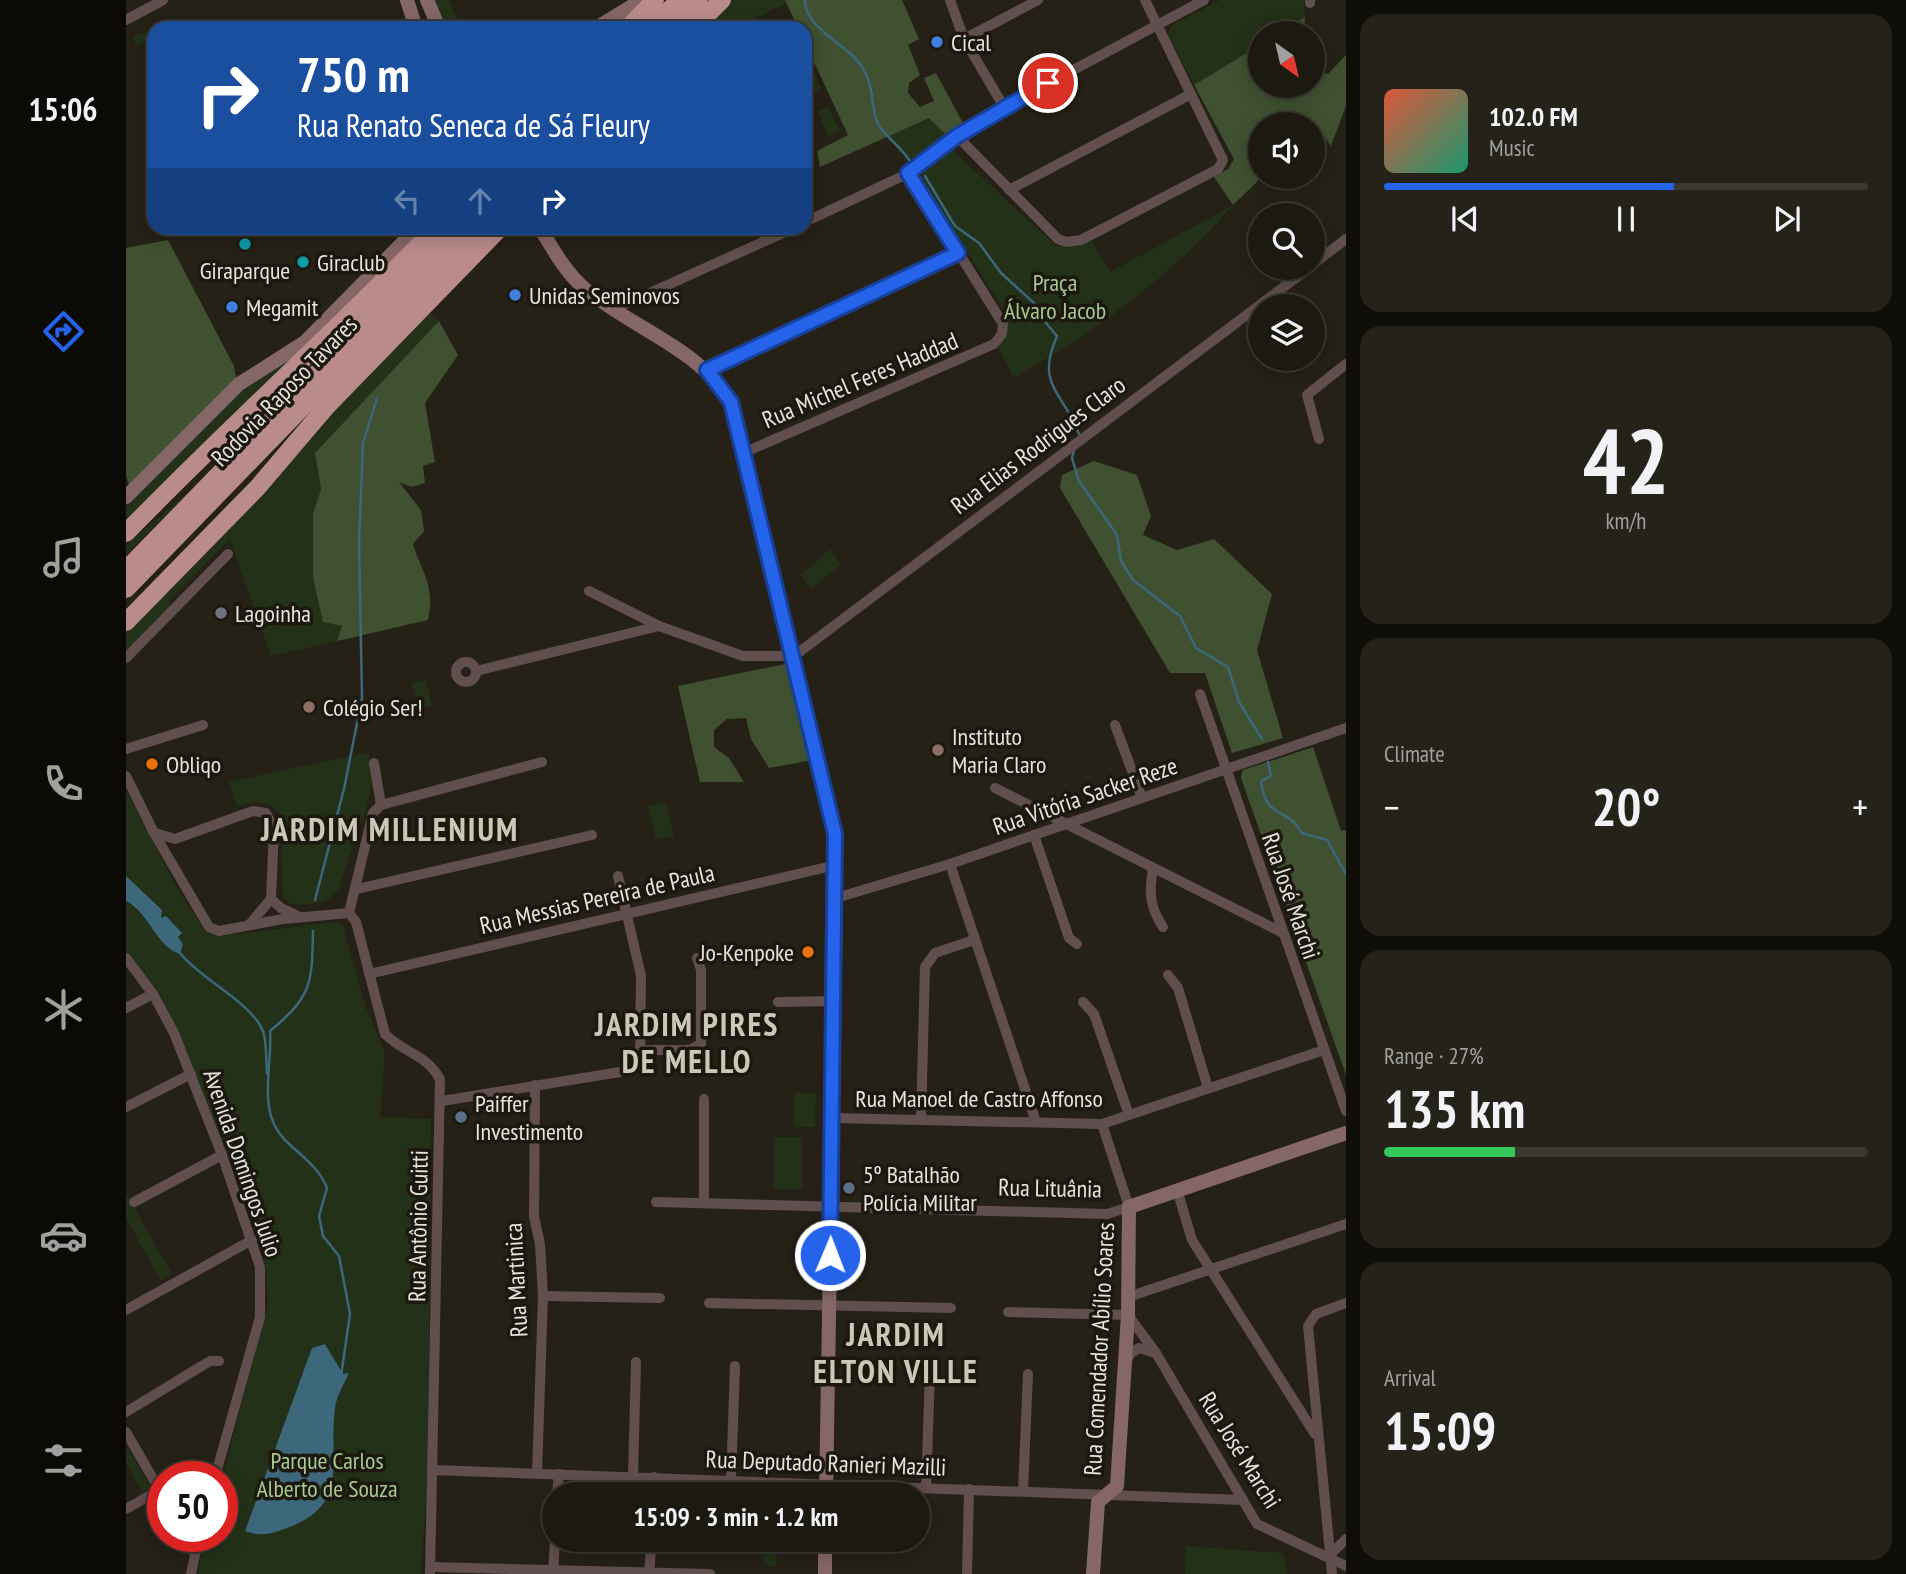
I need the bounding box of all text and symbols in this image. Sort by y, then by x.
north arrow [1248,21,1325,98]
map controls [1248,21,1325,371]
place label: Cical [951,27,991,58]
marker: Cical [929,34,945,50]
text: 750 m [297,42,410,106]
icon: right [182,49,273,140]
pin [1018,53,1078,113]
icon: arrive [1029,64,1067,102]
text: 15:06 [28,88,98,130]
text: 102.0 FM [1489,100,1578,133]
text: Rua Renato Seneca de Sá Fleury [297,104,650,146]
button: sound [1248,112,1325,189]
text: Music [1489,133,1535,162]
icon: left [388,182,426,220]
icon: ahead [461,182,499,220]
icon: right [534,182,572,220]
icon: previous [1446,200,1484,238]
icon: pause [1607,200,1645,238]
icon: next [1768,200,1806,238]
button: search [1248,203,1325,280]
marker: Giraparque [237,236,253,252]
place label: Giraclub [317,247,385,278]
marker: Giraclub [295,254,311,270]
place label: Giraparque [200,255,290,286]
park label: Praça Álvaro Jacob [1004,267,1106,326]
place label: Unidas Seminovos [529,280,680,311]
marker: Unidas Seminovos [507,287,523,303]
place label: Megamit [246,292,319,323]
button: layers [1248,294,1325,371]
marker: Megamit [224,299,240,315]
icon: directions [39,307,88,356]
street label: Rodovia Raposo Tavares [204,309,364,473]
street label: Rua Michel Feres Haddad [757,325,963,435]
street label: Rua Elias Rodrigues Claro [945,369,1131,521]
text: 42 [1583,401,1670,519]
text: km/h [1606,506,1646,535]
icon: music [39,533,88,582]
place label: Lagoinha [235,598,311,629]
marker: Lagoinha [213,605,229,621]
place label: Colégio Ser! [323,692,423,723]
marker: Colégio Ser! [301,699,317,715]
place label: Instituto Maria Claro [952,721,1047,780]
text: Climate [1384,739,1445,768]
marker: Instituto Maria Claro [930,742,946,758]
place label: Obliqo [166,749,221,780]
street label: Rua Vitória Sacker Reze [989,750,1181,842]
marker: Obliqo [144,756,160,772]
icon: phone [39,759,88,808]
text: 20° [1592,773,1660,840]
text: − [1384,782,1400,831]
text: + [1852,782,1868,831]
district label: JARDIM MILLENIUM [260,808,519,850]
street label: Rua José Marchi [1255,829,1327,963]
street label: Rua Messias Pereira de Paula [477,857,717,941]
place label: Jo-Kenpoke [699,937,794,968]
marker: Jo-Kenpoke [800,944,816,960]
icon: climate [39,985,88,1034]
district label: JARDIM PIRES DE MELLO [594,1003,779,1082]
text: Range · 27% [1384,1041,1484,1070]
street label: Avenida Domingos Julio [196,1065,290,1261]
text: 135 km [1384,1075,1525,1142]
street label: Rua Manoel de Castro Affonso [855,1083,1103,1114]
place label: Paiffer Investimento [475,1088,583,1147]
marker: Paiffer Investimento [453,1109,469,1125]
street label: Rua Antônio Guitti [401,1150,435,1302]
place label: 5º Batalhão Polícia Militar [863,1159,977,1218]
street label: Rua Lituânia [998,1172,1102,1204]
marker: 5º Batalhão Polícia Militar [841,1180,857,1196]
icon: car [39,1211,88,1260]
position arrow [793,1218,867,1292]
street label: Rua Martinica [498,1222,534,1338]
street label: Rua Comendador Abílio Soares [1077,1222,1121,1476]
district label: JARDIM ELTON VILLE [813,1313,979,1392]
text: Arrival [1384,1363,1436,1392]
street label: Rua José Marchi [1192,1386,1288,1514]
text: 15:09 [1384,1397,1496,1464]
icon: filters [39,1436,88,1485]
street label: Rua Deputado Ranieri Mazilli [705,1443,947,1483]
park label: Parque Carlos Alberto de Souza [257,1445,397,1504]
speed limit sign: 50 [147,1461,238,1552]
text: 15:09 · 3 min · 1.2 km [634,1500,838,1533]

